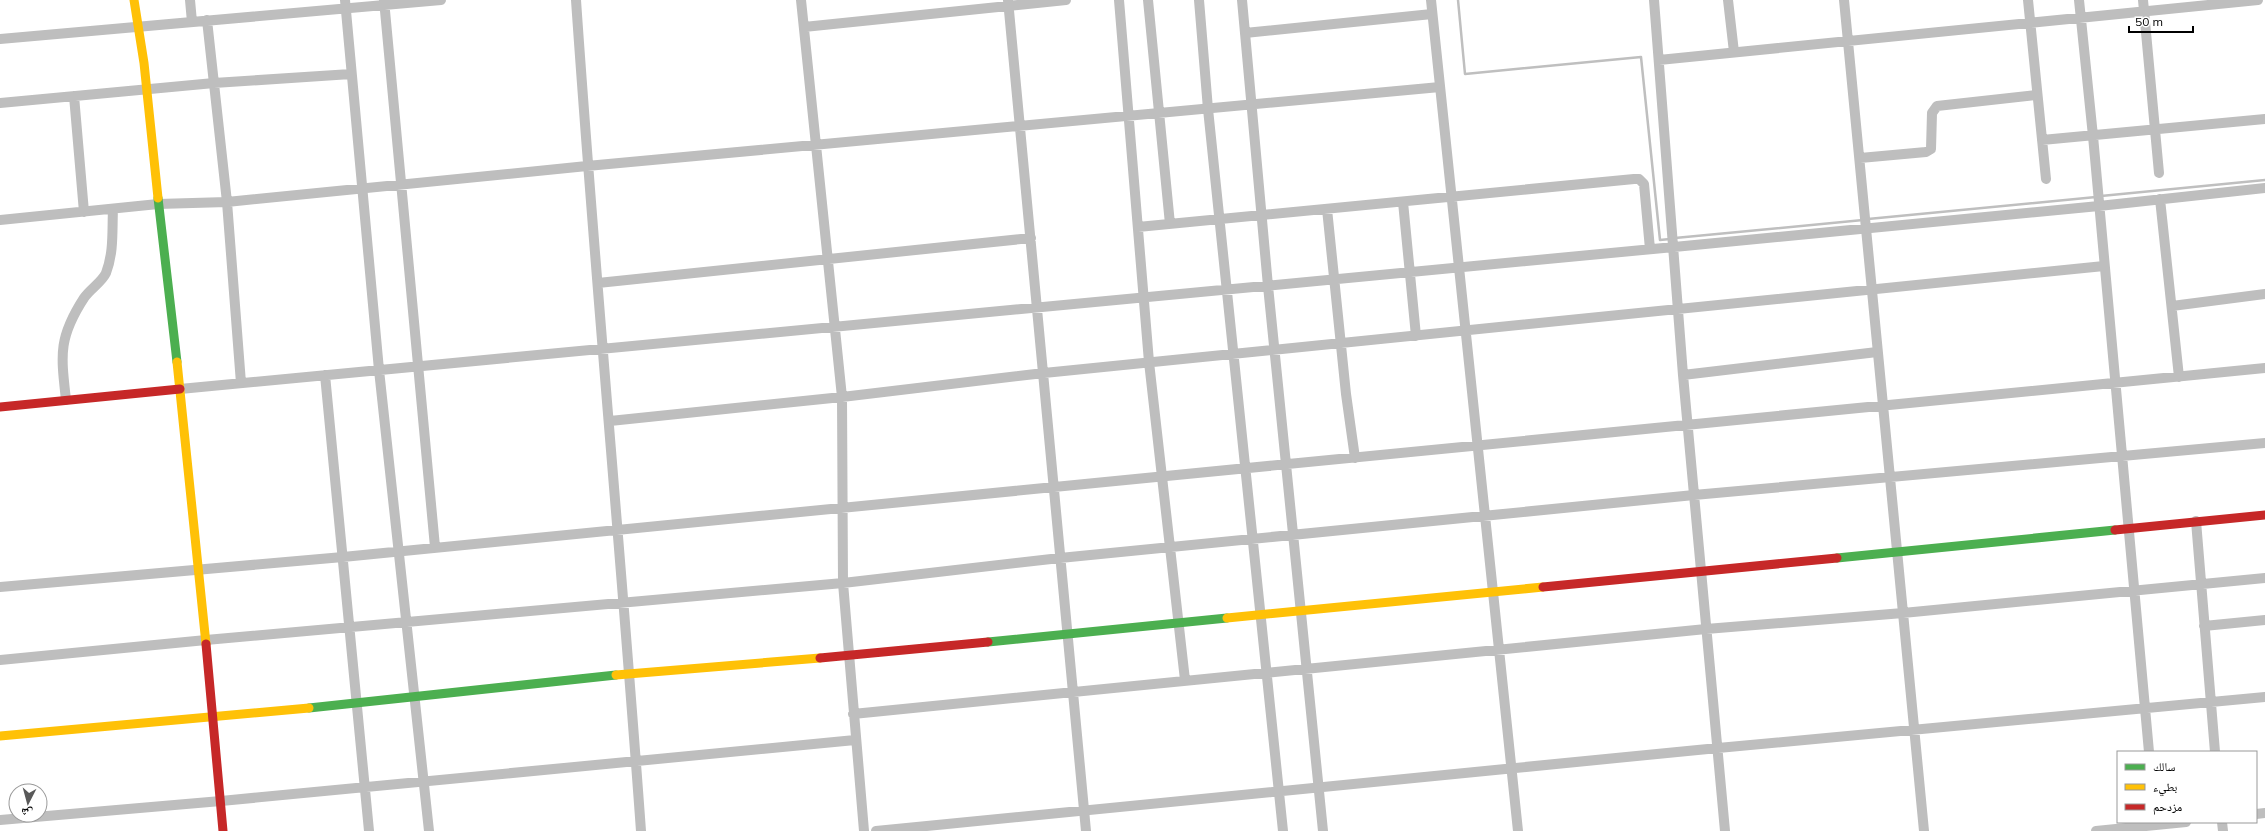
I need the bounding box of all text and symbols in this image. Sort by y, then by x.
scale bar [2129,8,2193,34]
text: 50 m [2135,14,2163,29]
legend [2117,751,2257,823]
text: سالك [2153,759,2175,774]
text: بطيء [2153,779,2177,797]
north arrow [8,783,48,823]
text: مزدحم [2153,799,2182,815]
text: ش [20,804,34,821]

